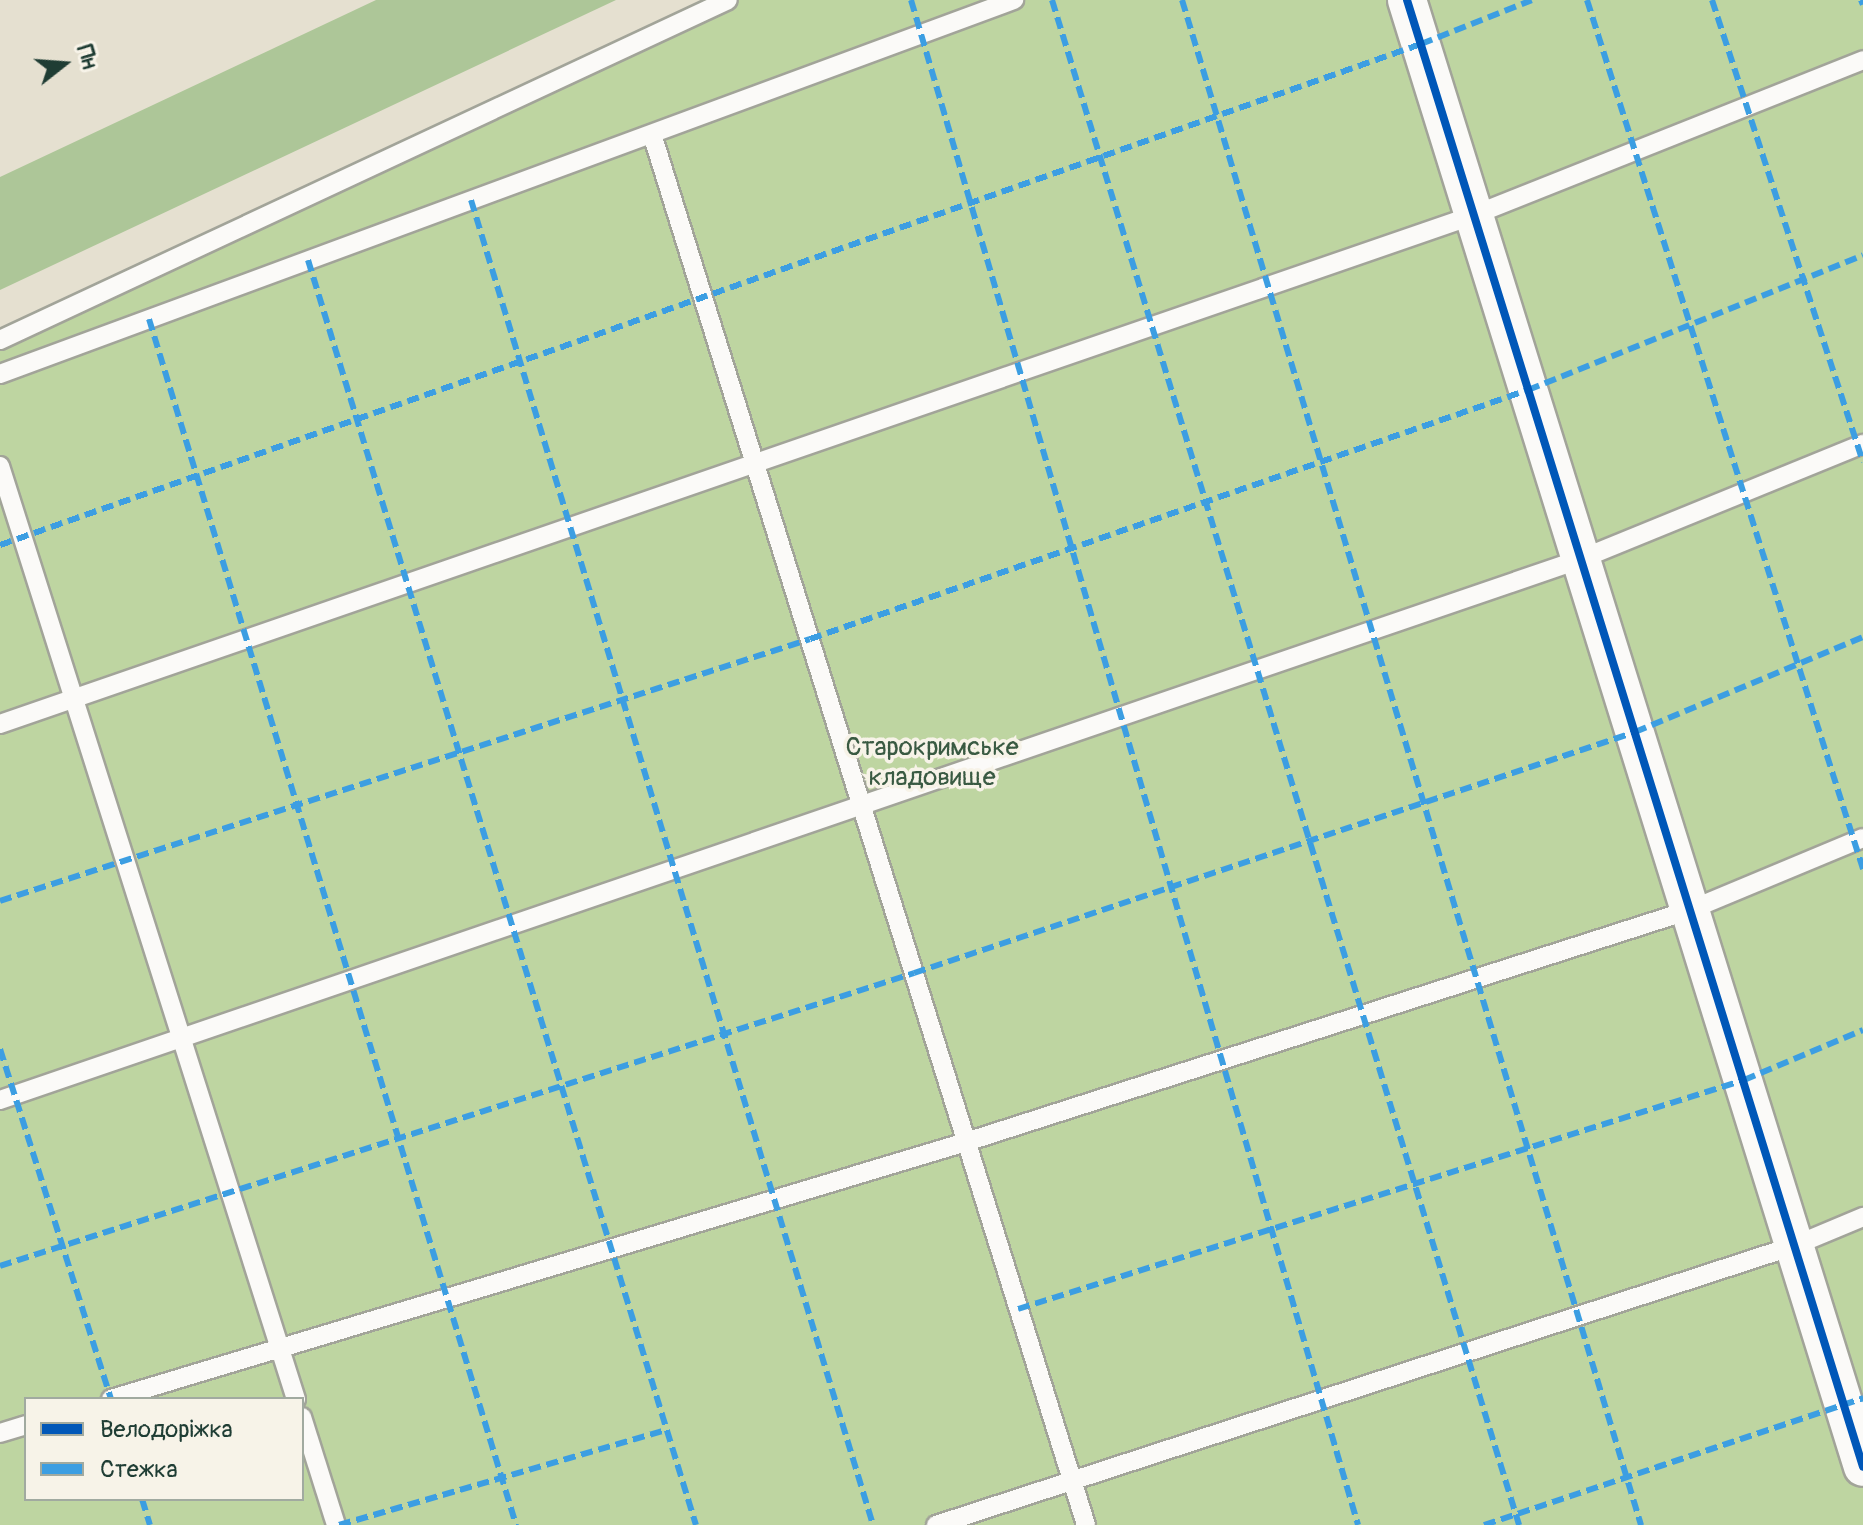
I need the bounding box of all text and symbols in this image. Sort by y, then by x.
north arrow [24,24,104,104]
text: Пн [70,41,104,73]
park label: Старокримське кладовище [845,732,1019,794]
legend [24,1397,304,1501]
text: Велодоріжка [100,1415,233,1444]
text: Стежка [100,1455,178,1484]

